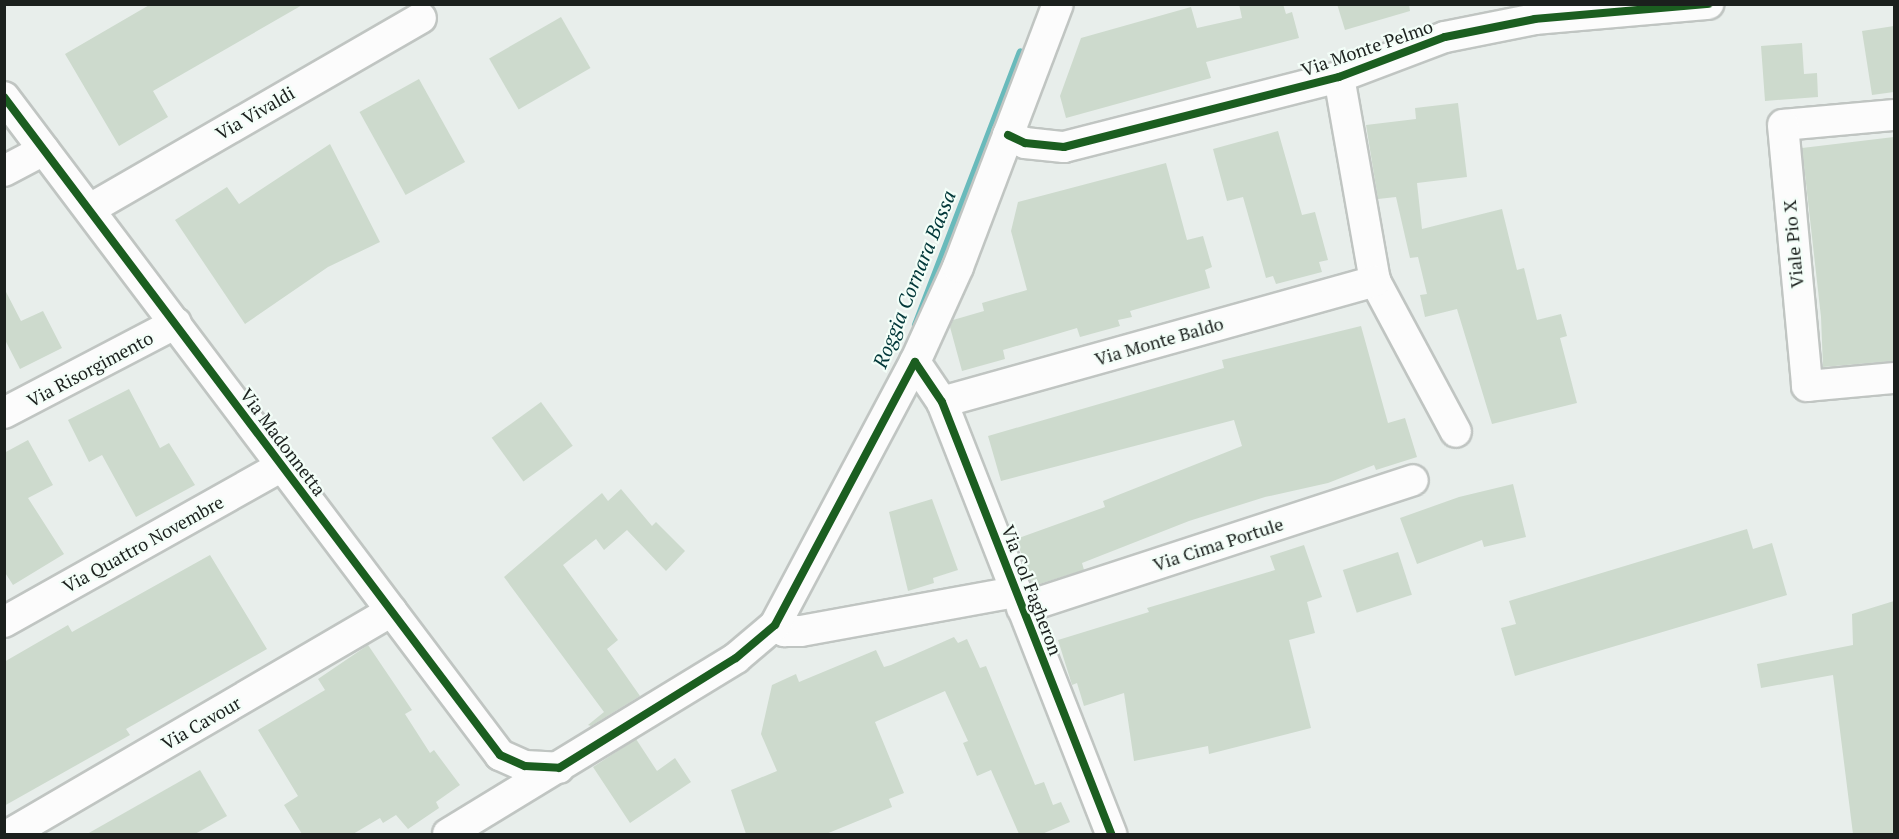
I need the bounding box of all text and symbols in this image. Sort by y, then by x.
street label: Via Monte Pelmo [1298,15,1436,81]
street label: Via Vivaldi [212,82,298,144]
water label: Roggia Cornara Bassa [867,187,961,371]
street label: Viale Pio X [1778,199,1808,289]
street label: Via Monte Baldo [1092,312,1226,370]
street label: Via Risorgimento [23,327,157,411]
street label: Via Madonnetta [236,384,330,500]
street label: Via Quattro Novembre [59,491,227,597]
street label: Via Cima Portule [1150,513,1286,575]
street label: Via Col Fagheron [997,522,1067,658]
street label: Via Cavour [158,692,244,754]

